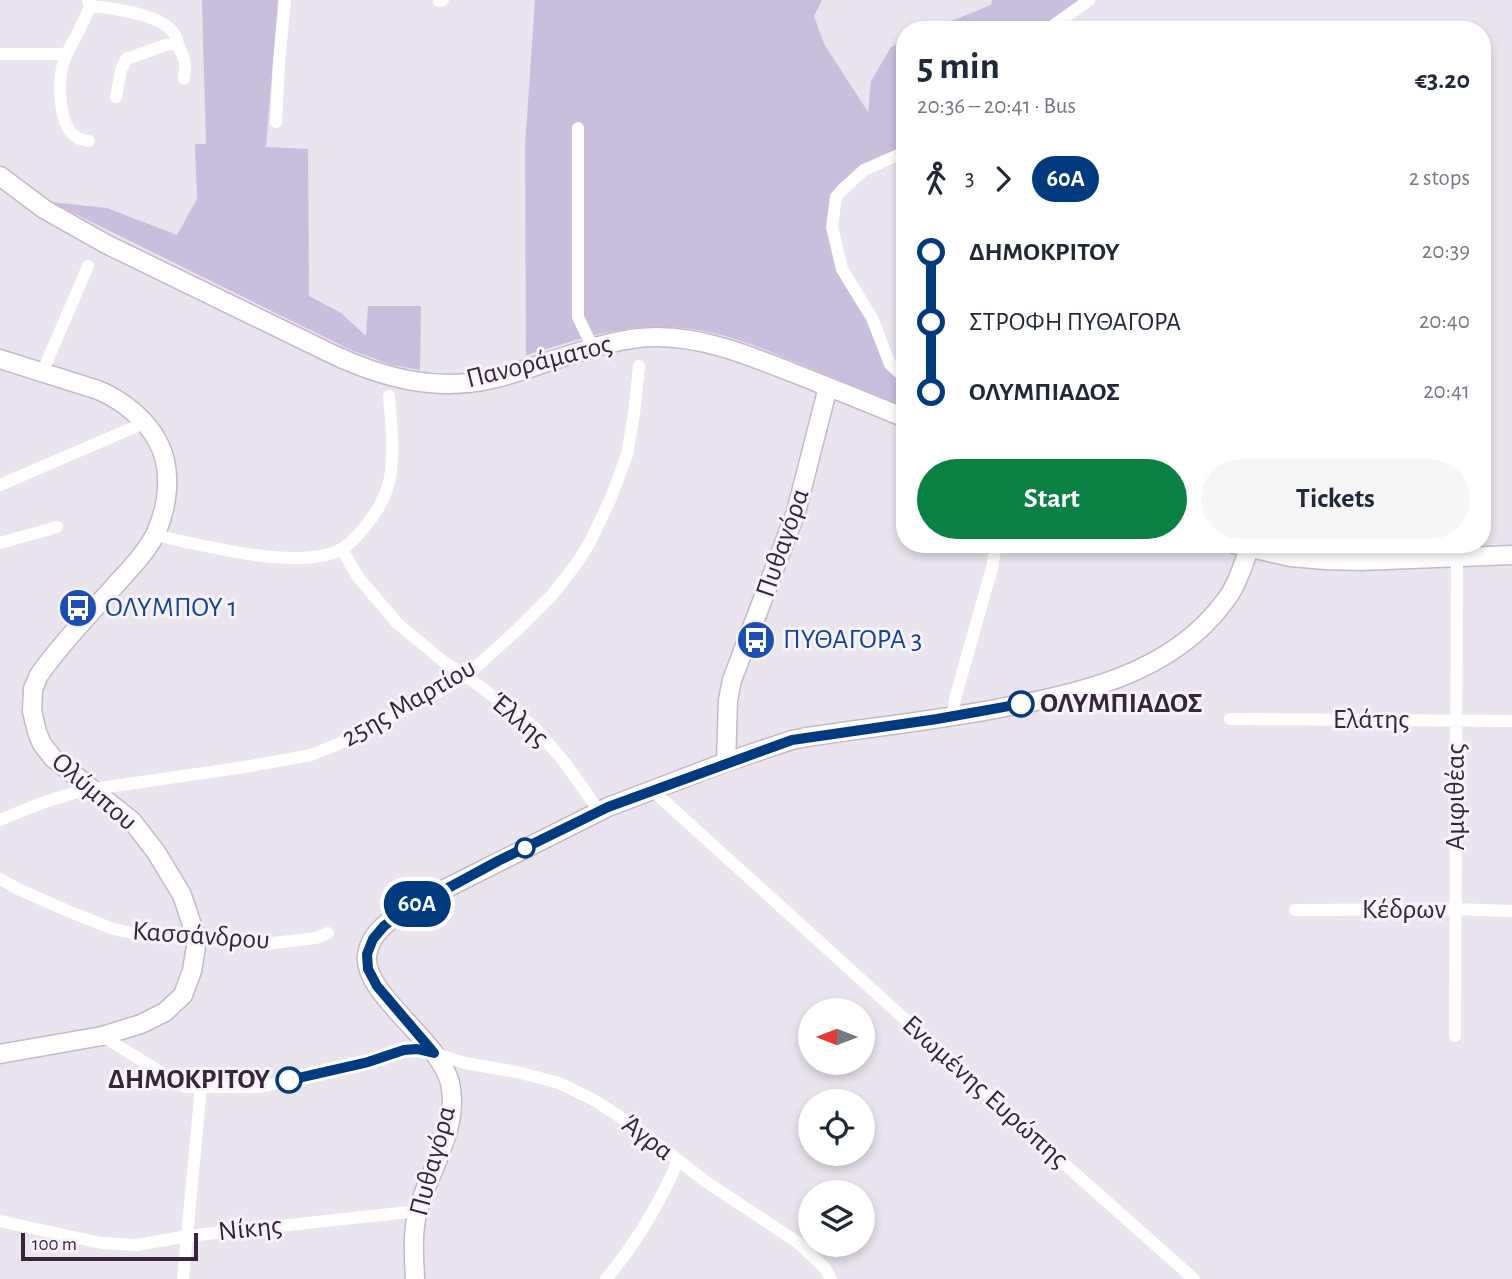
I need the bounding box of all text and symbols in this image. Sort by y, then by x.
text: 5 min [917,48,1000,86]
text: €3.20 [1415,67,1470,93]
text: 20:36 – 20:41 · Bus [917,95,1076,118]
icon: walk [917,160,955,198]
icon: forward [984,160,1022,198]
text: 3 [965,167,974,190]
text: 60Α [1046,167,1085,191]
text: 2 stops [1409,167,1470,190]
text: ΔΗΜΟΚΡΙΤΟΥ [969,239,1119,265]
text: 20:39 [1422,240,1470,263]
text: ΣΤΡΟΦΗ ΠΥΘΑΓΟΡΑ [969,309,1181,335]
text: 20:40 [1419,310,1470,333]
street label: Πανοράματος [463,330,615,394]
text: ΟΛΥΜΠΙΑΔΟΣ [969,379,1120,405]
text: 20:41 [1423,380,1470,403]
button: Start [917,459,1187,539]
button: Tickets [1201,459,1470,539]
street label: Πυθαγόρα [751,485,815,601]
bus stop icon: ΟΛΥΜΠΟΥ 1 [57,587,99,629]
place label: ΟΛΥΜΠΟΥ 1 [105,594,237,622]
bus stop icon: ΠΥΘΑΓΟΡΑ 3 [735,619,777,661]
place label: ΠΥΘΑΓΟΡΑ 3 [783,626,922,654]
street label: 25ης Μαρτίου [337,654,481,752]
street label: Έλλης [484,688,554,752]
place label: ΟΛΥΜΠΙΑΔΟΣ [1040,690,1203,718]
marker: ΟΛΥΜΠΙΑΔΟΣ [1008,691,1034,717]
street label: Ελάτης [1333,706,1409,734]
street label: Αμφιθέας [1442,743,1470,851]
street label: Ολύμπου [46,748,142,836]
unlabelled marker [515,838,535,858]
line badge: 60Α [377,881,457,927]
text: 60Α [398,892,436,916]
street label: Κέδρων [1362,896,1446,924]
street label: Κασσάνδρου [131,917,271,955]
north arrow [798,998,875,1074]
map controls [798,998,875,1257]
street label: Ενωμένης Ευρώπης [897,1011,1073,1174]
place label: ΔΗΜΟΚΡΙΤΟΥ [108,1066,270,1094]
marker: ΔΗΜΟΚΡΙΤΟΥ [276,1067,302,1093]
button: locate [798,1089,875,1166]
street label: Πυθαγόρα [405,1103,461,1219]
street label: Άγρα [616,1110,678,1166]
button: layers [798,1180,875,1257]
street label: Νίκης [217,1212,283,1246]
scale bar [21,1230,198,1262]
text: 100 m [32,1235,77,1254]

